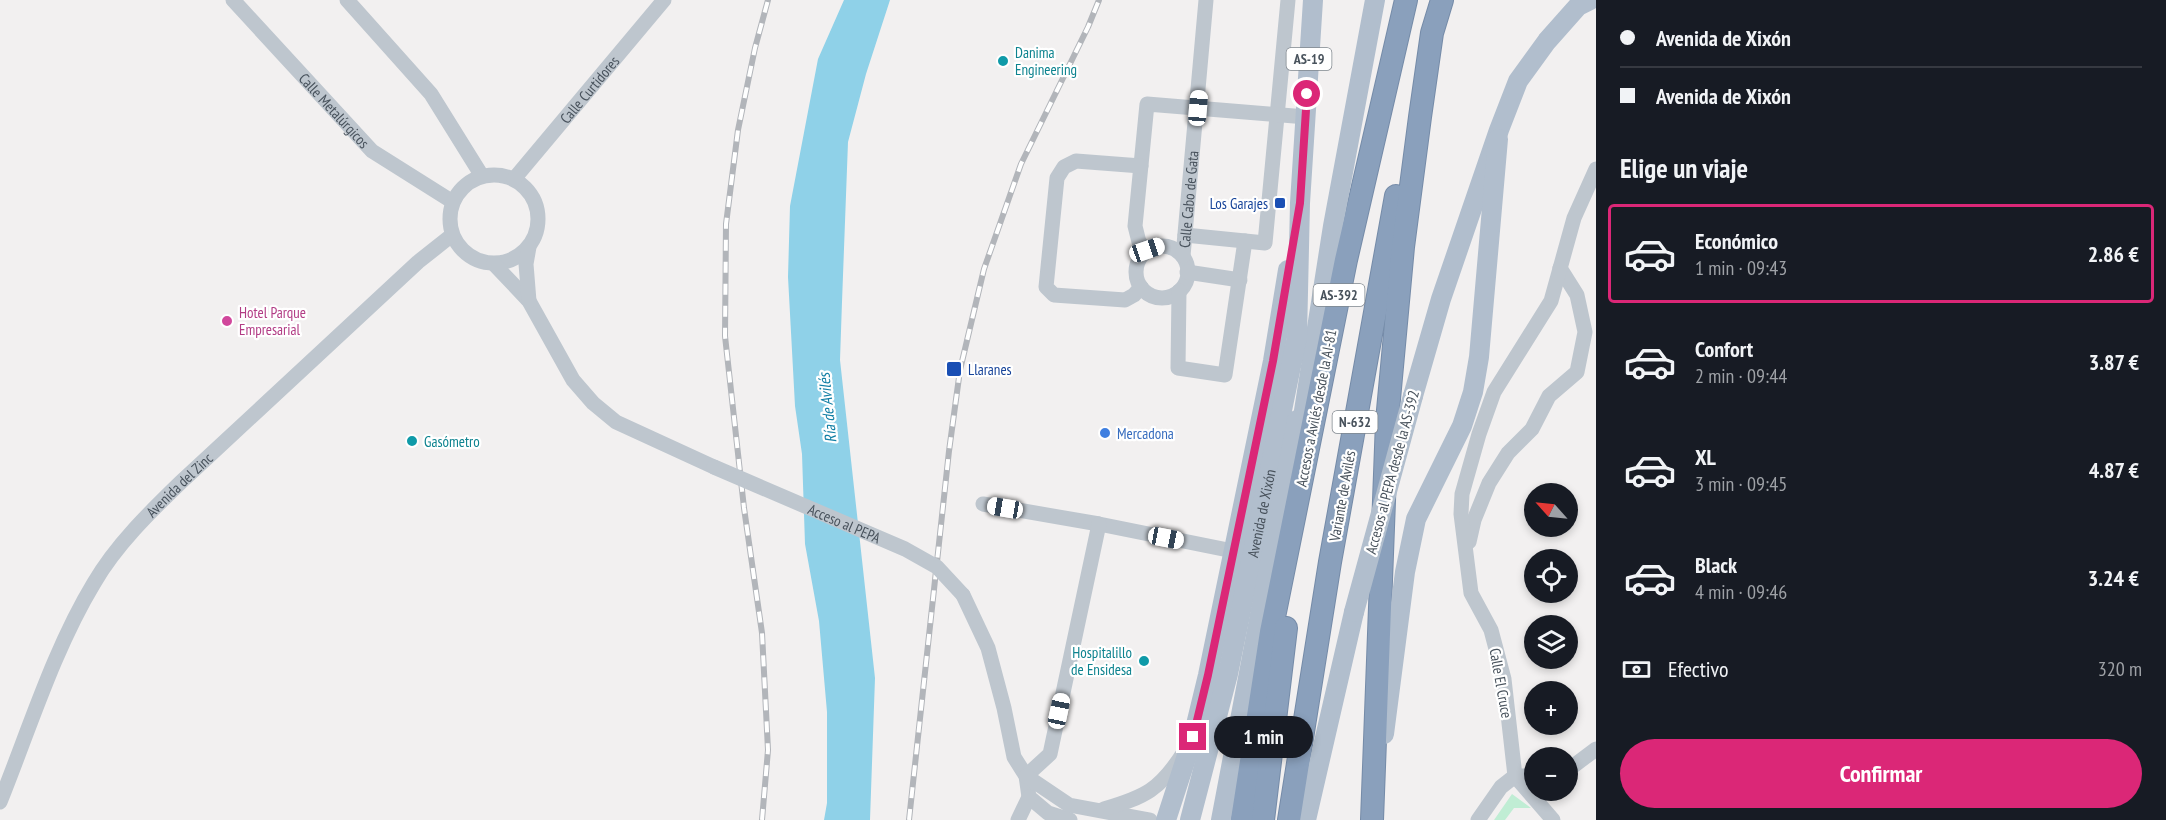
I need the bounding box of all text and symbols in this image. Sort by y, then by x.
text: Avenida de Xixón [1656,24,1791,52]
place label: Danima Engineering [1015,43,1077,79]
road number: AS-19 [1286,48,1332,70]
street label: Calle Curtidores [555,52,623,127]
marker: Danima Engineering [996,54,1010,68]
street label: Calle Metalúrgicos [295,69,374,152]
route start [1293,80,1320,107]
text: Avenida de Xixón [1656,82,1791,110]
car [1187,89,1209,127]
street label: Calle Cabo de Gata [1174,150,1202,249]
text: Elige un viaje [1620,151,1748,185]
place label: Los Garajes [1210,194,1268,213]
marker: Los Garajes [1273,196,1287,210]
icon: car [1623,227,1677,281]
text: Económico [1695,227,1778,255]
car [1127,236,1167,264]
text: 2.86 € [2088,240,2139,268]
text: 1 min · 09:43 [1695,255,1787,281]
road number: AS-392 [1314,284,1364,306]
place label: Hotel Parque Empresarial [239,303,306,339]
marker: Hotel Parque Empresarial [220,314,234,328]
street label: Accesos a Avilés desde la AI-81 [1291,328,1341,488]
icon: car [1623,335,1677,389]
text: Confort [1695,335,1753,363]
text: 3.87 € [2089,348,2139,376]
marker: Llaranes [945,360,963,378]
place label: Llaranes [968,360,1012,379]
text: 2 min · 09:44 [1695,363,1787,389]
water label: Ría de Avilés [813,371,841,444]
street label: Accesos al PEPA desde la AS-392 [1361,388,1423,556]
road number: N-632 [1332,411,1378,433]
place label: Mercadona [1117,424,1174,443]
marker: Mercadona [1098,426,1112,440]
place label: Gasómetro [424,432,480,451]
marker: Gasómetro [405,434,419,448]
icon: car [1623,443,1677,497]
text: XL [1695,443,1716,471]
street label: Avenida del Zinc [142,448,217,521]
street label: Variante de Avilés [1325,449,1359,544]
text: 4.87 € [2089,456,2139,484]
street label: Avenida de Xixón [1243,467,1279,559]
text: 3 min · 09:45 [1695,471,1787,497]
north arrow [1524,483,1578,537]
map controls [1524,483,1578,801]
car [986,496,1024,520]
street label: Acceso al PEPA [805,499,884,547]
car [1147,526,1185,550]
button: locate [1524,549,1578,603]
icon: car [1623,551,1677,605]
text: Black [1695,551,1737,579]
text: 3.24 € [2088,564,2139,592]
text: 4 min · 09:46 [1695,579,1787,605]
button: layers [1524,615,1578,669]
place label: Hospitalillo de Ensidesa [1071,643,1132,679]
street label: Calle El Cruce [1486,647,1516,719]
icon: cash [1620,653,1653,686]
marker: Hospitalillo de Ensidesa [1137,654,1151,668]
text: Efectivo [1668,655,1729,683]
text: 320 m [2098,656,2142,682]
button: + [1524,681,1578,735]
car [1046,692,1072,730]
callout: 1 min [1214,716,1313,758]
route end [1179,723,1206,750]
text: 1 min [1243,724,1284,750]
button: Confirmar [1620,739,2142,808]
button: − [1524,747,1578,801]

